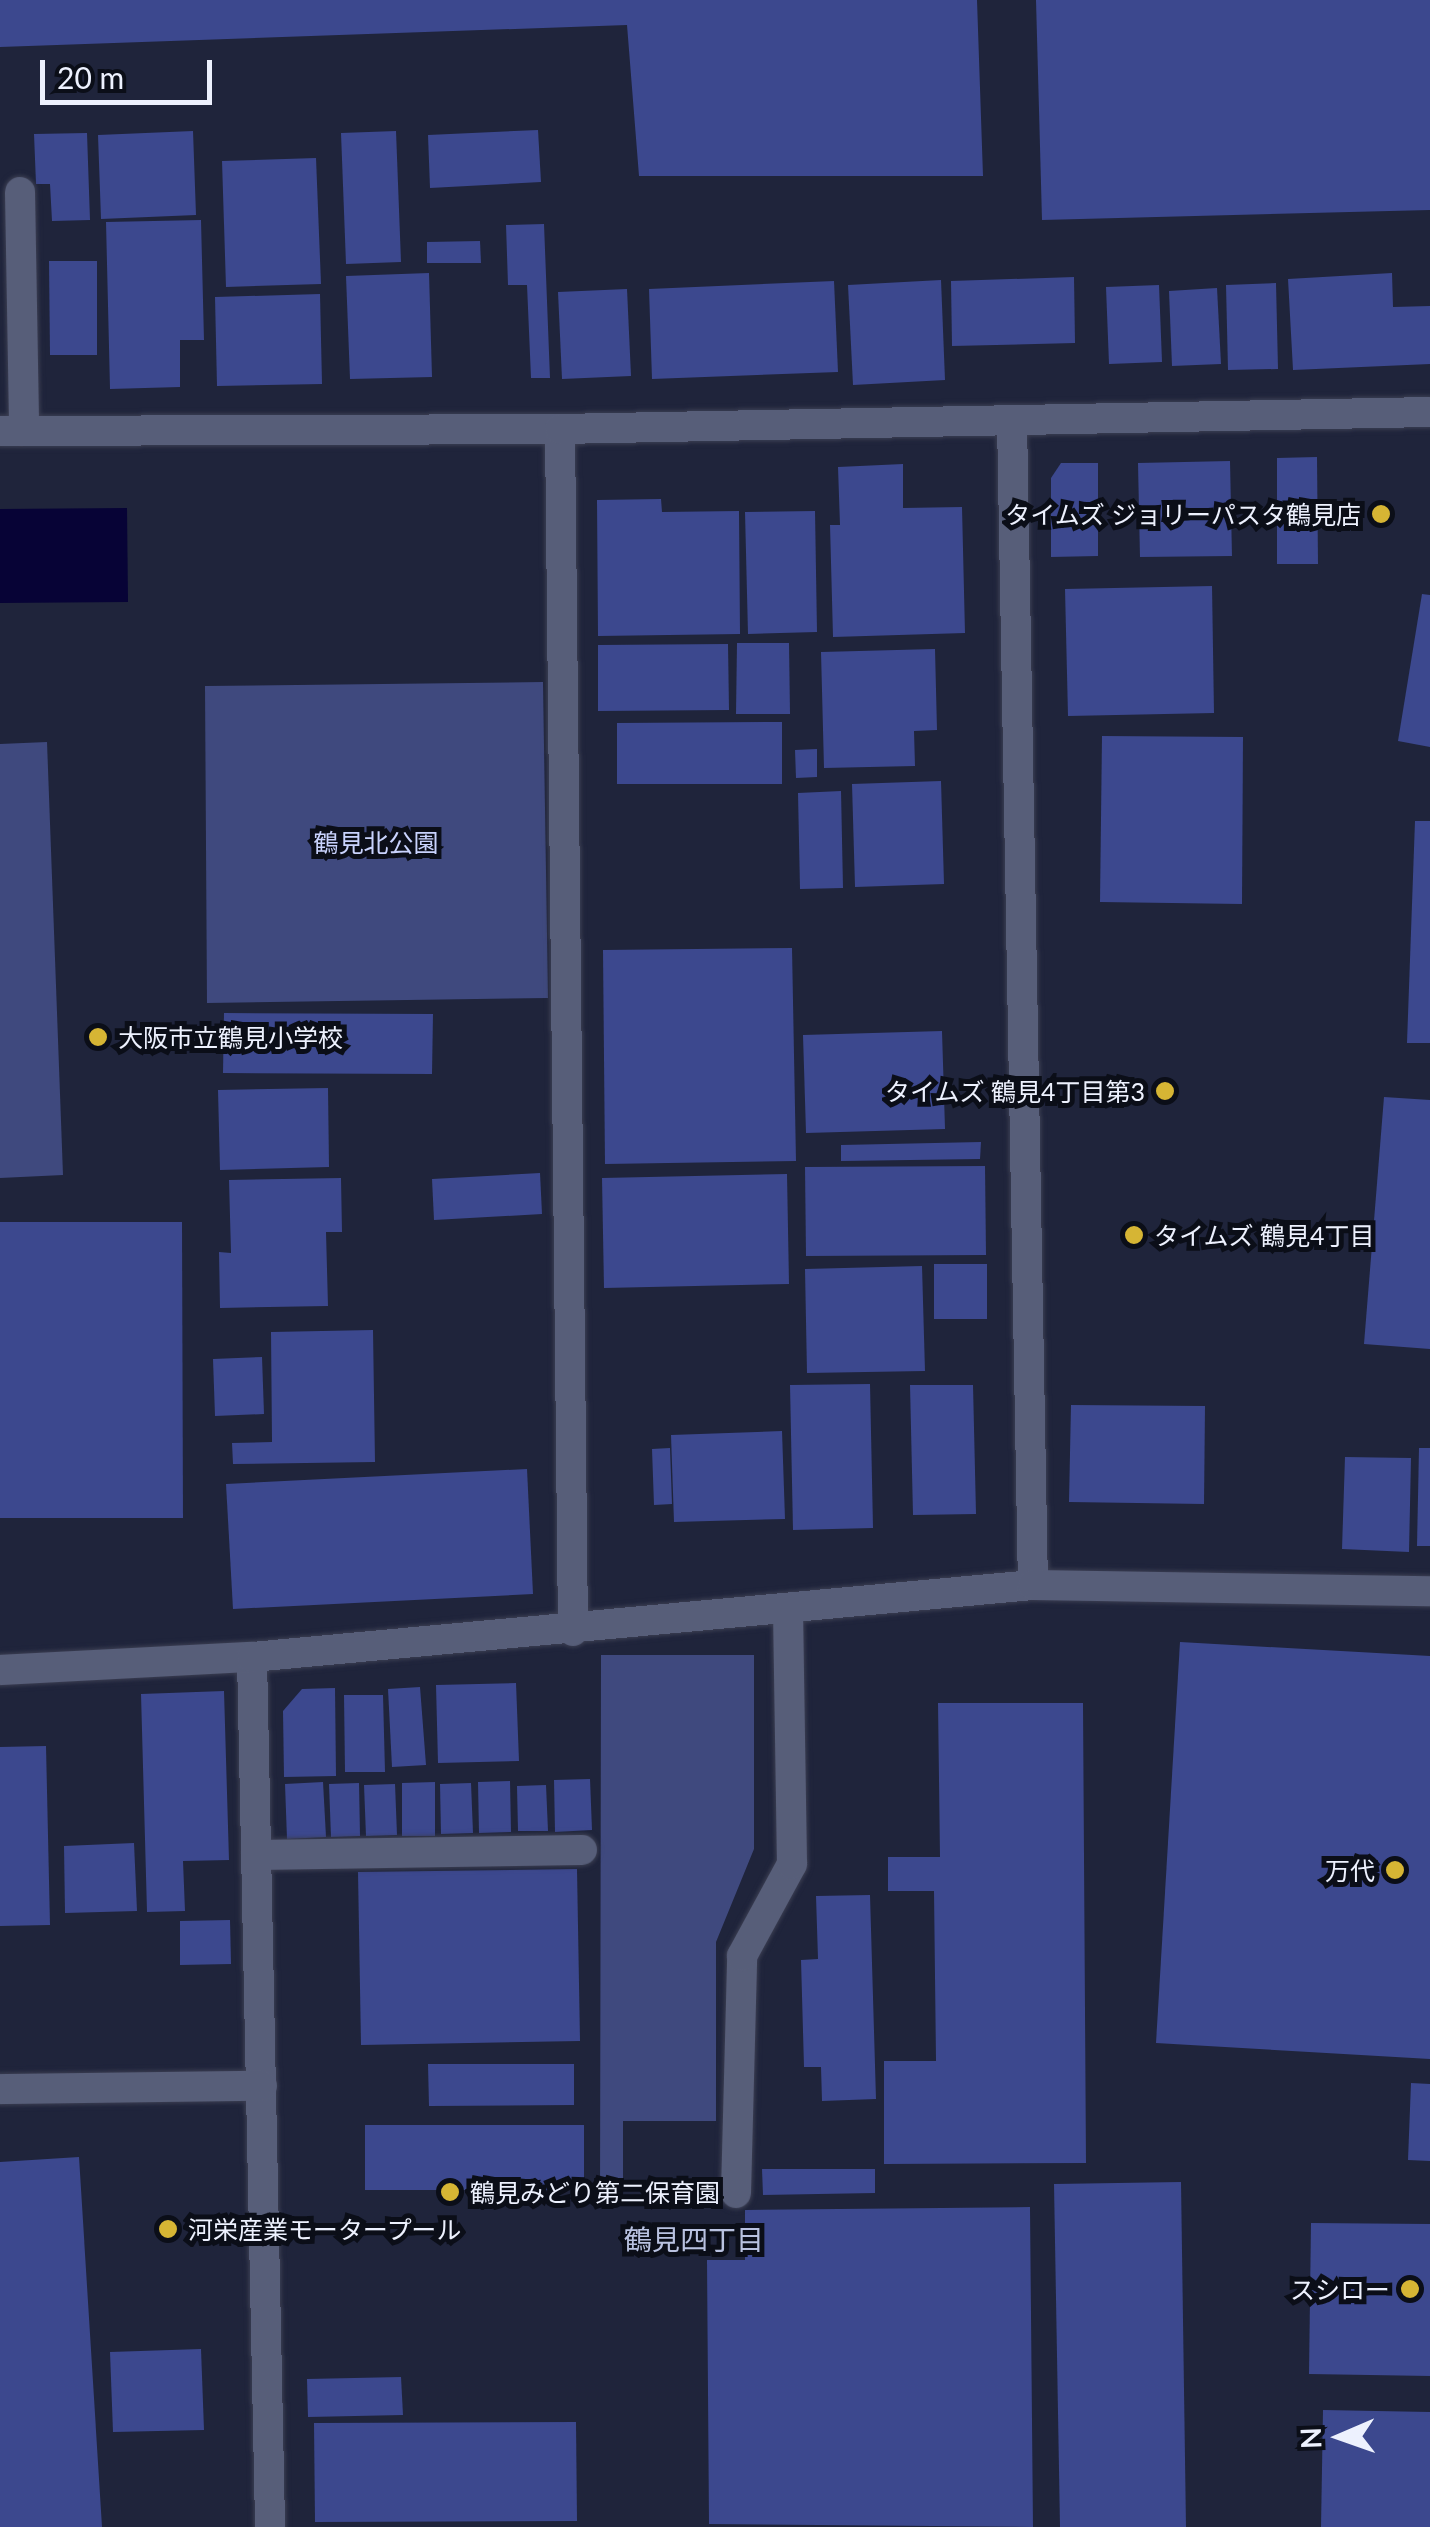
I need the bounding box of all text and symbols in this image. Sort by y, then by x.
scale bar [45,40,218,102]
text: 20 m [57,59,124,95]
place label: タイムズ ジョリーパスタ鶴見店 [1005,499,1361,529]
marker: タイムズ ジョリーパスタ鶴見店 [1370,503,1392,525]
park label: 鶴見北公園 [314,827,438,857]
place label: 大阪市立鶴見小学校 [118,1022,343,1052]
marker: 大阪市立鶴見小学校 [87,1026,109,1048]
place label: タイムズ 鶴見4丁目第3 [885,1076,1145,1106]
marker: タイムズ 鶴見4丁目第3 [1154,1080,1176,1102]
place label: タイムズ 鶴見4丁目 [1154,1220,1375,1250]
marker: タイムズ 鶴見4丁目 [1123,1224,1145,1246]
place label: 万代 [1325,1855,1375,1885]
marker: 万代 [1384,1859,1406,1881]
place label: 鶴見みどり第二保育園 [470,2177,720,2207]
marker: 鶴見みどり第二保育園 [439,2181,461,2203]
place label: 河栄産業モータープール [188,2214,463,2244]
marker: 河栄産業モータープール [157,2218,179,2240]
district label: 鶴見四丁目 [624,2222,764,2256]
place label: スシロー [1290,2274,1390,2304]
marker: スシロー [1399,2278,1421,2300]
north arrow [1290,2387,1390,2487]
text: N [1293,2427,1327,2449]

